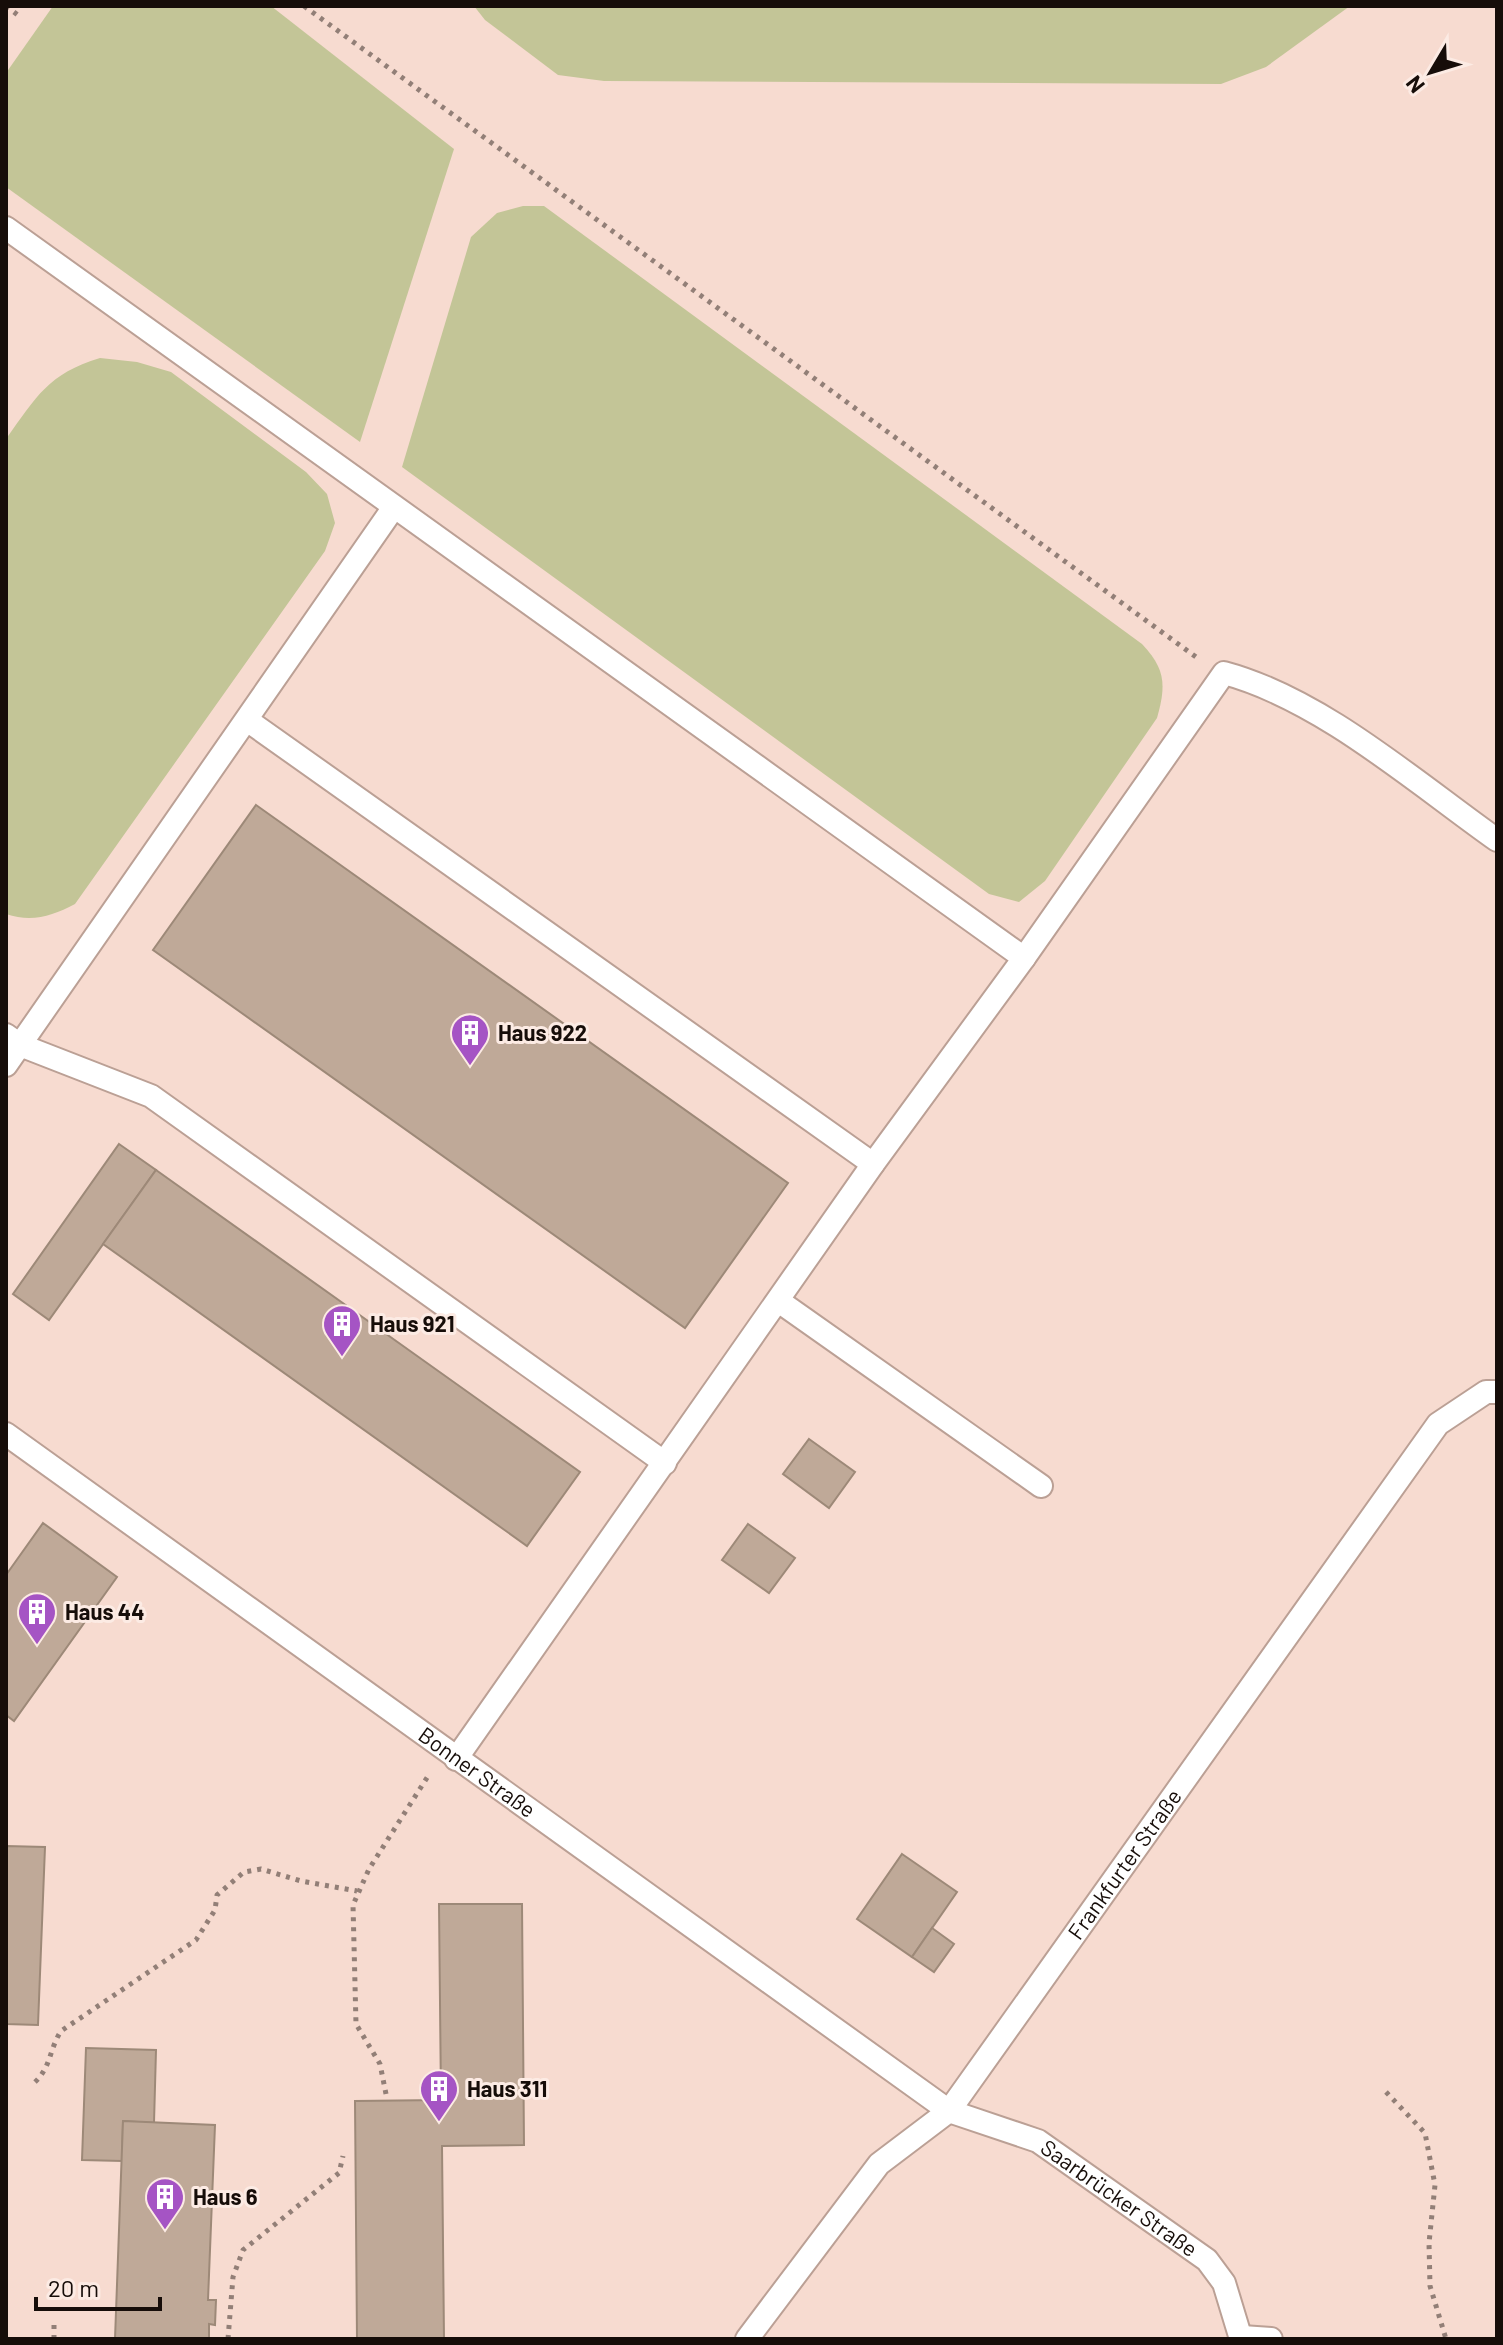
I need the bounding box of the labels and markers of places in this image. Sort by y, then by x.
building icon: Haus 922 [449,1012,491,1067]
place label: Haus 922 [498,1019,587,1045]
building icon: Haus 921 [321,1303,363,1358]
place label: Haus 921 [370,1310,455,1336]
building icon: Haus 44 [16,1591,58,1646]
place label: Haus 44 [65,1598,145,1624]
building icon: Haus 311 [418,2068,460,2123]
place label: Haus 311 [467,2075,547,2101]
building icon: Haus 6 [144,2176,186,2231]
place label: Haus 6 [193,2183,258,2209]

